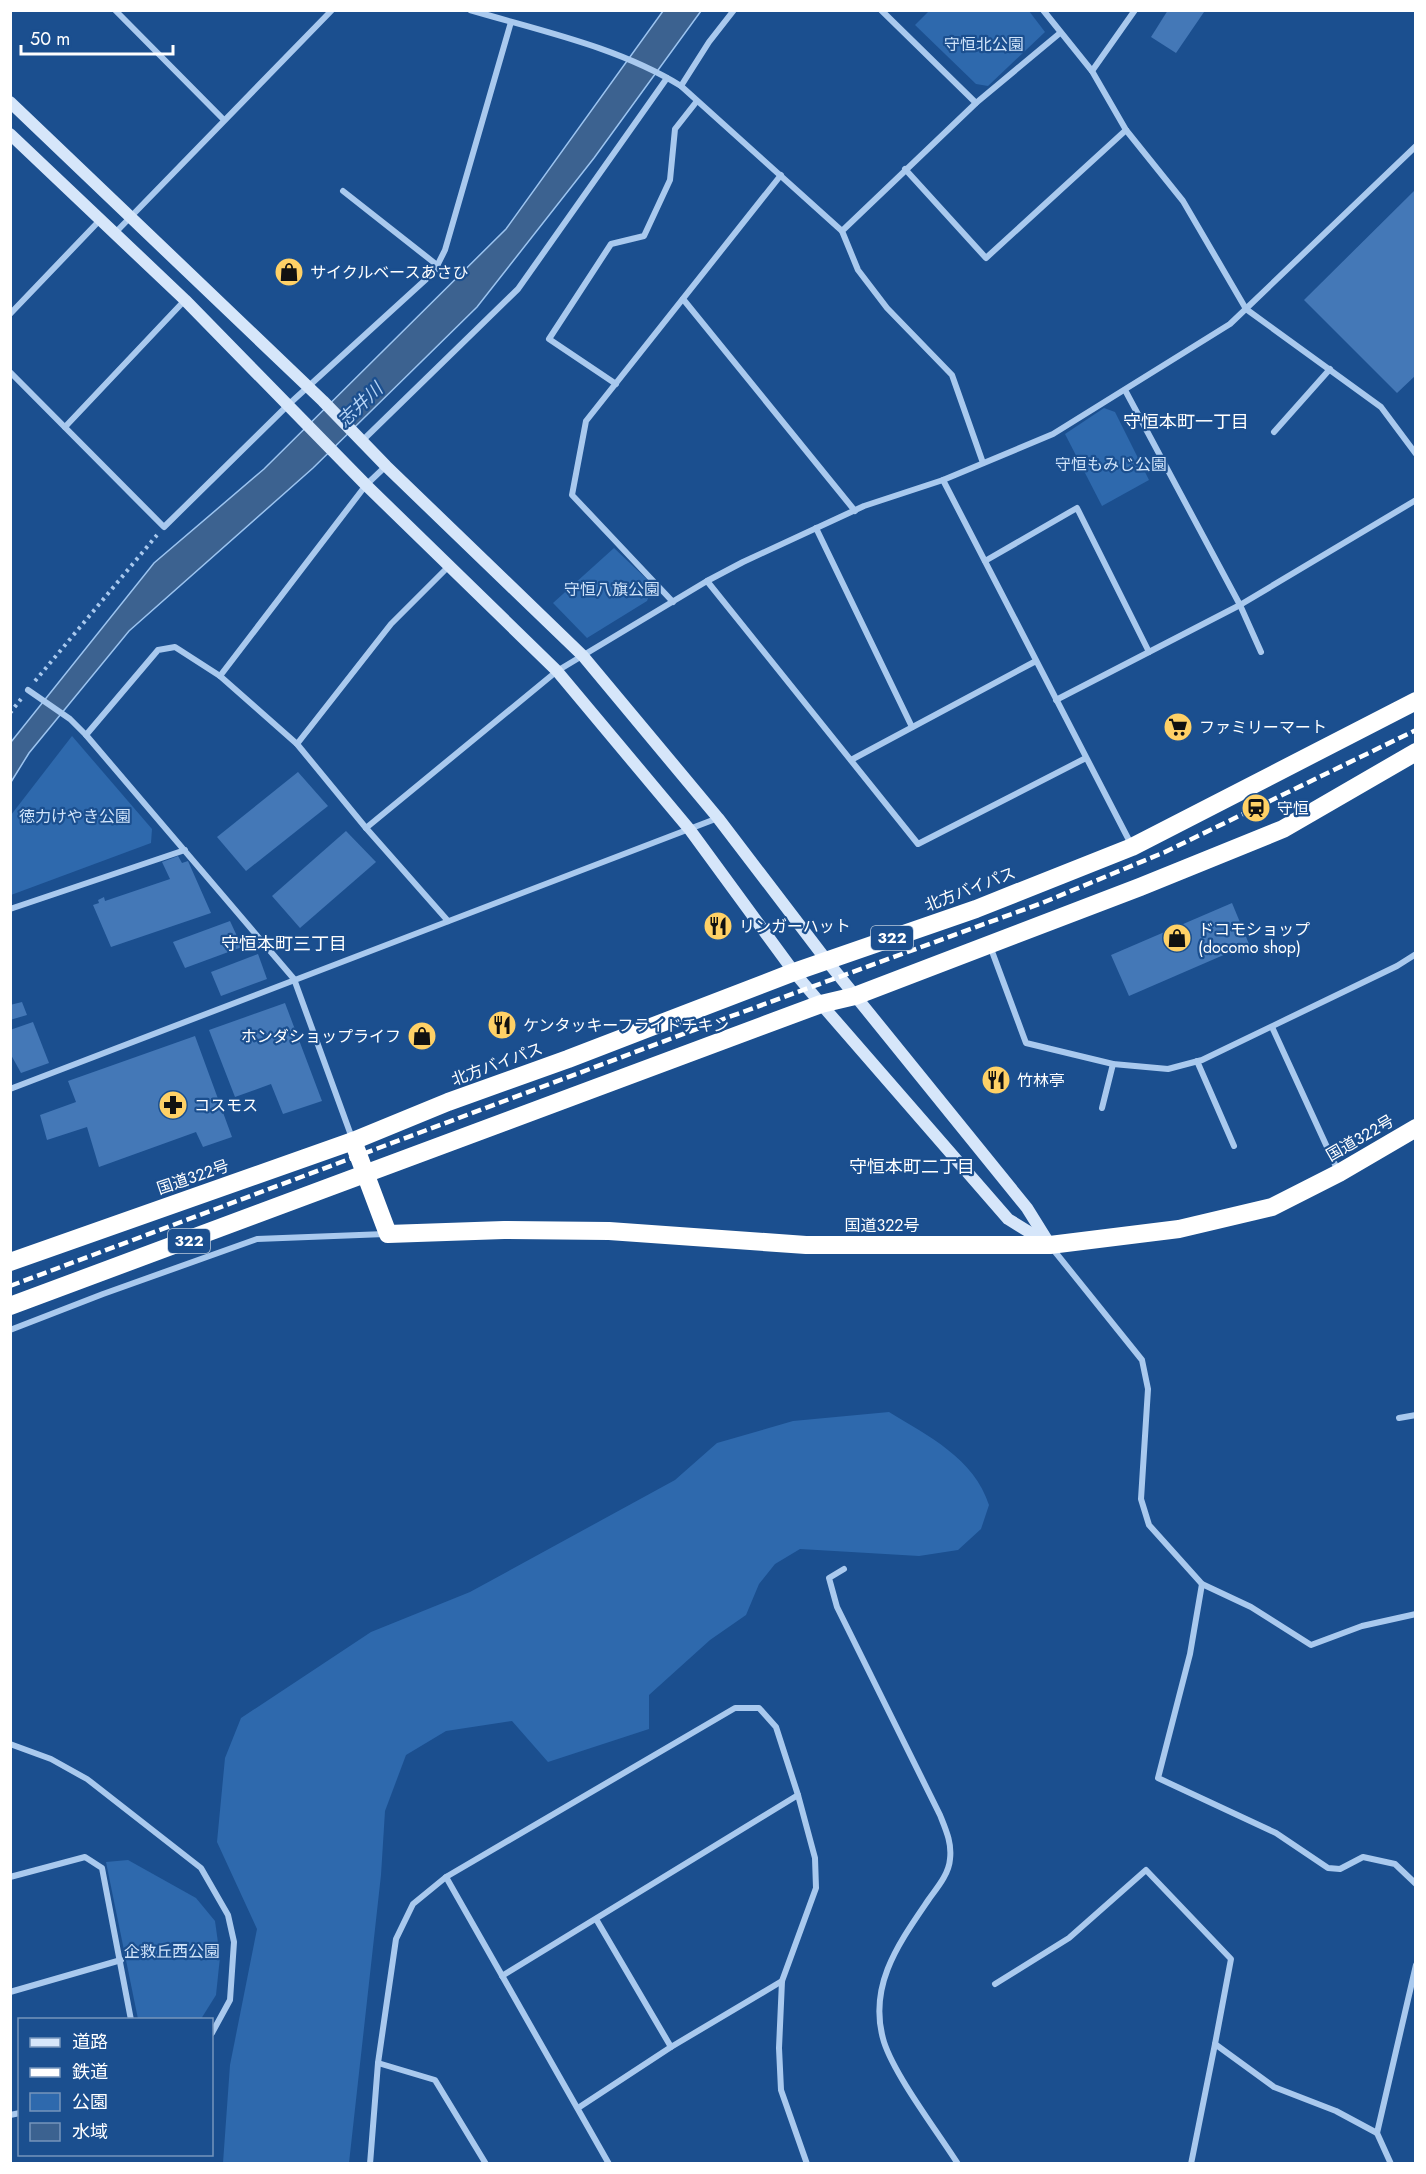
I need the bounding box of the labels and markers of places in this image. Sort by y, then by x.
shop icon: サイクルベースあさひ [273,256,305,288]
place label: サイクルベースあさひ [310,261,468,284]
supermarket icon: ファミリーマート [1162,711,1194,743]
place label: ファミリーマート [1199,716,1327,739]
station icon: 守恒 [1240,792,1272,824]
place label: 守恒 [1277,797,1309,820]
restaurant icon: リンガーハット [702,910,734,942]
place label: リンガーハット [739,915,851,938]
place label: ドコモショップ (docomo shop) [1198,918,1310,959]
shop icon: ドコモショップ (docomo shop) [1161,922,1193,954]
restaurant icon: ケンタッキーフライドチキン [486,1009,518,1041]
place label: ケンタッキーフライドチキン [523,1014,729,1037]
shop icon: ホンダショップライフ [406,1020,438,1052]
place label: ホンダショップライフ [241,1025,401,1048]
restaurant icon: 竹林亭 [980,1064,1012,1096]
place label: 竹林亭 [1017,1069,1065,1092]
pharmacy icon: コスモス [157,1089,189,1121]
place label: コスモス [194,1094,258,1117]

